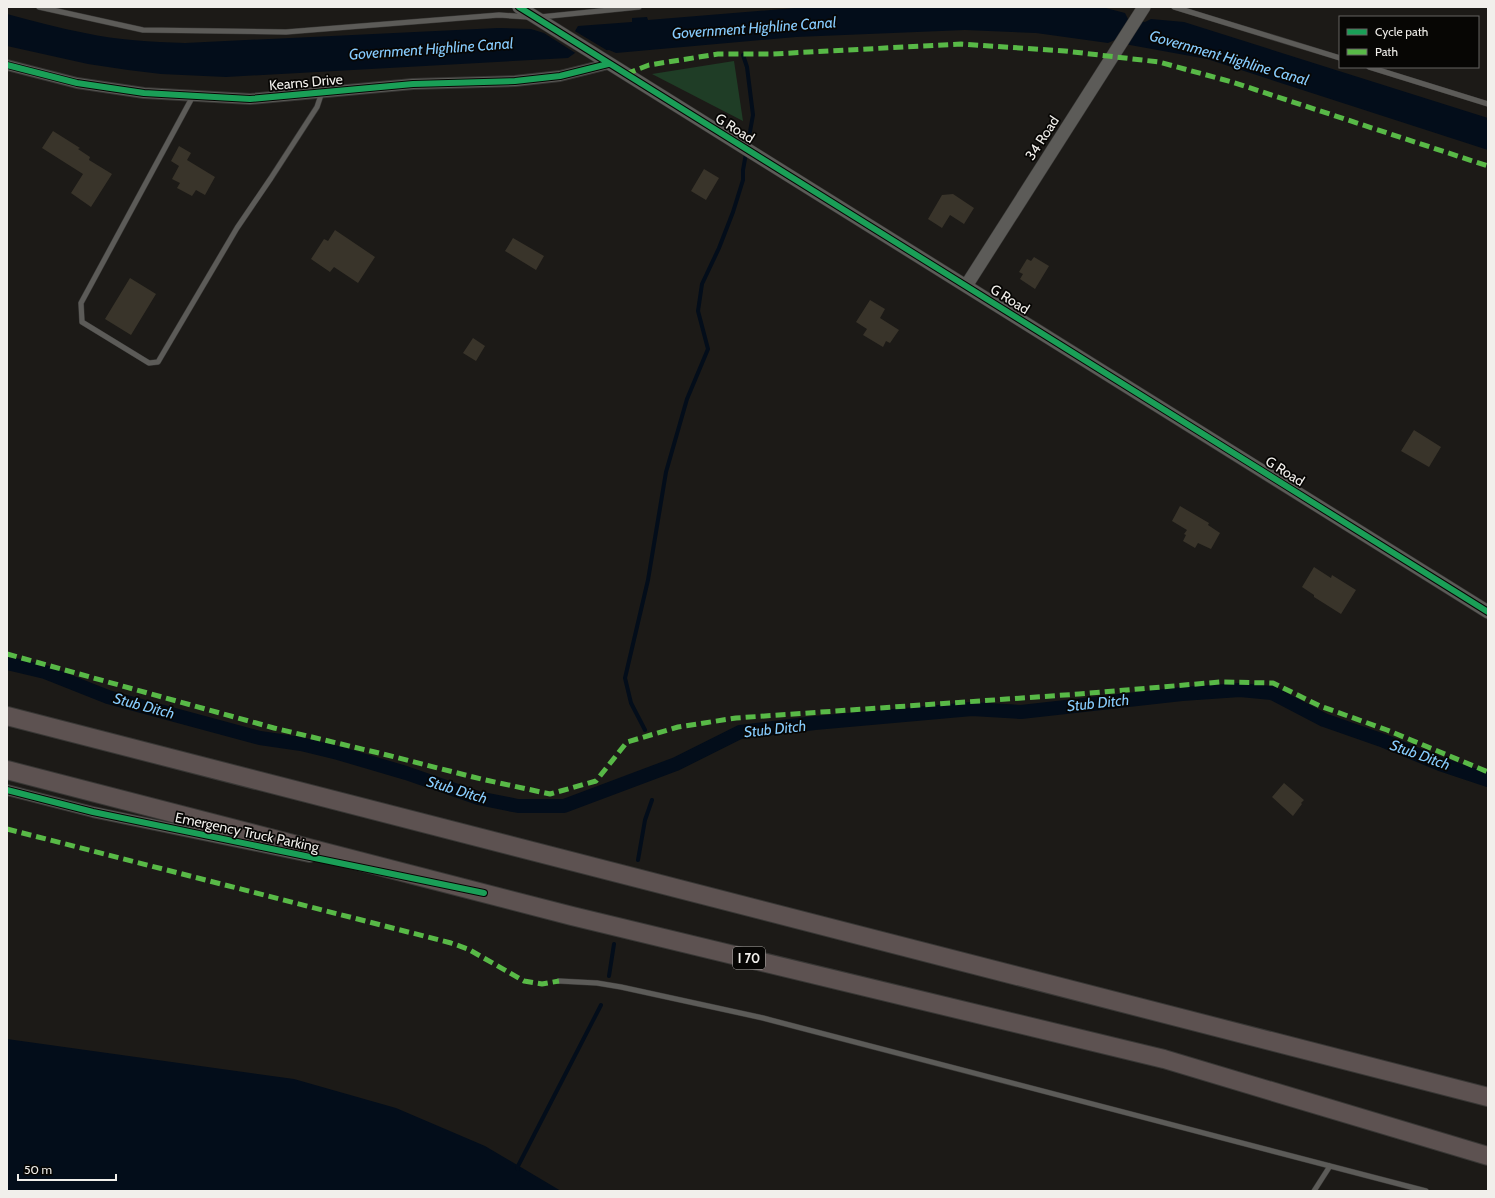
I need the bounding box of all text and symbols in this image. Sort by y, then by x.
water label: Government Highline Canal [671,13,837,43]
legend [1339,16,1479,68]
text: Cycle path [1375,24,1428,39]
water label: Government Highline Canal [1147,27,1311,90]
water label: Government Highline Canal [348,34,514,64]
text: Path [1375,44,1398,59]
street label: Kearns Drive [268,70,344,94]
street label: G Road [712,109,758,147]
street label: 34 Road [1021,112,1063,164]
street label: G Road [987,280,1033,318]
street label: G Road [1262,452,1308,490]
water label: Stub Ditch [112,689,176,723]
water label: Stub Ditch [1066,691,1130,715]
water label: Stub Ditch [743,717,807,741]
water label: Stub Ditch [1388,736,1452,774]
water label: Stub Ditch [425,772,489,808]
street label: Emergency Truck Parking [173,808,322,856]
road number: I 70 [733,947,765,969]
scale bar [18,1156,116,1182]
text: 50 m [24,1162,52,1177]

